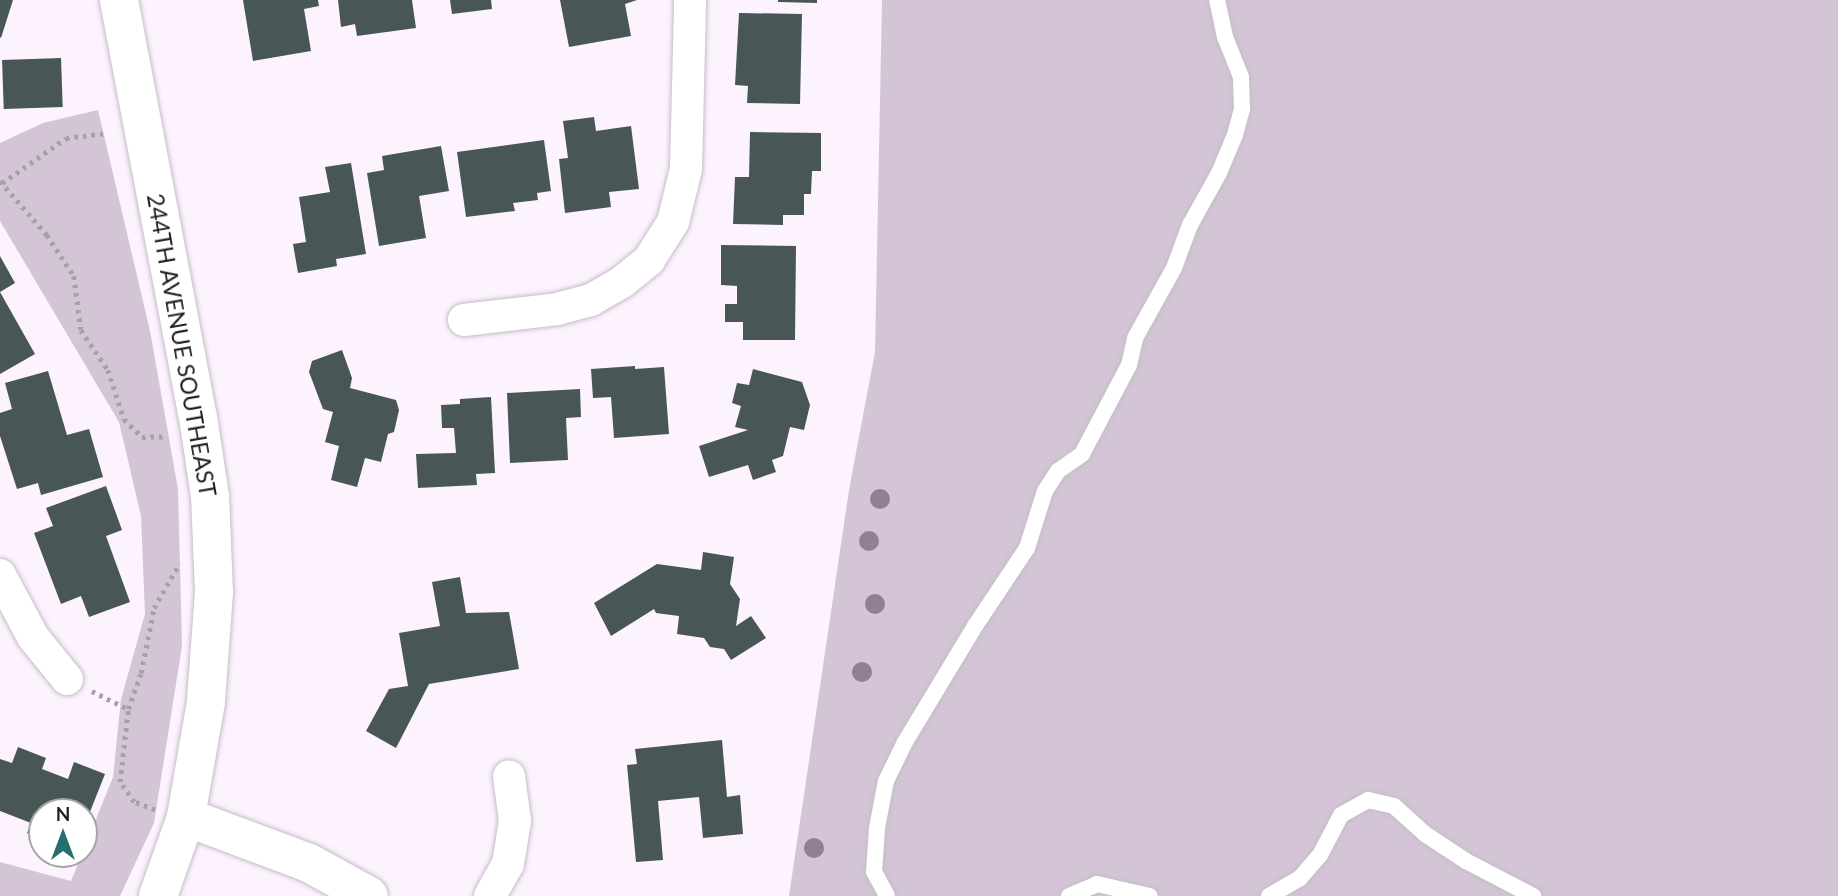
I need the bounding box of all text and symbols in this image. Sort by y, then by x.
street label: 244TH AVENUE SOUTHEAST [142,191,222,499]
north arrow [28,798,98,868]
text: N [56,802,70,825]

